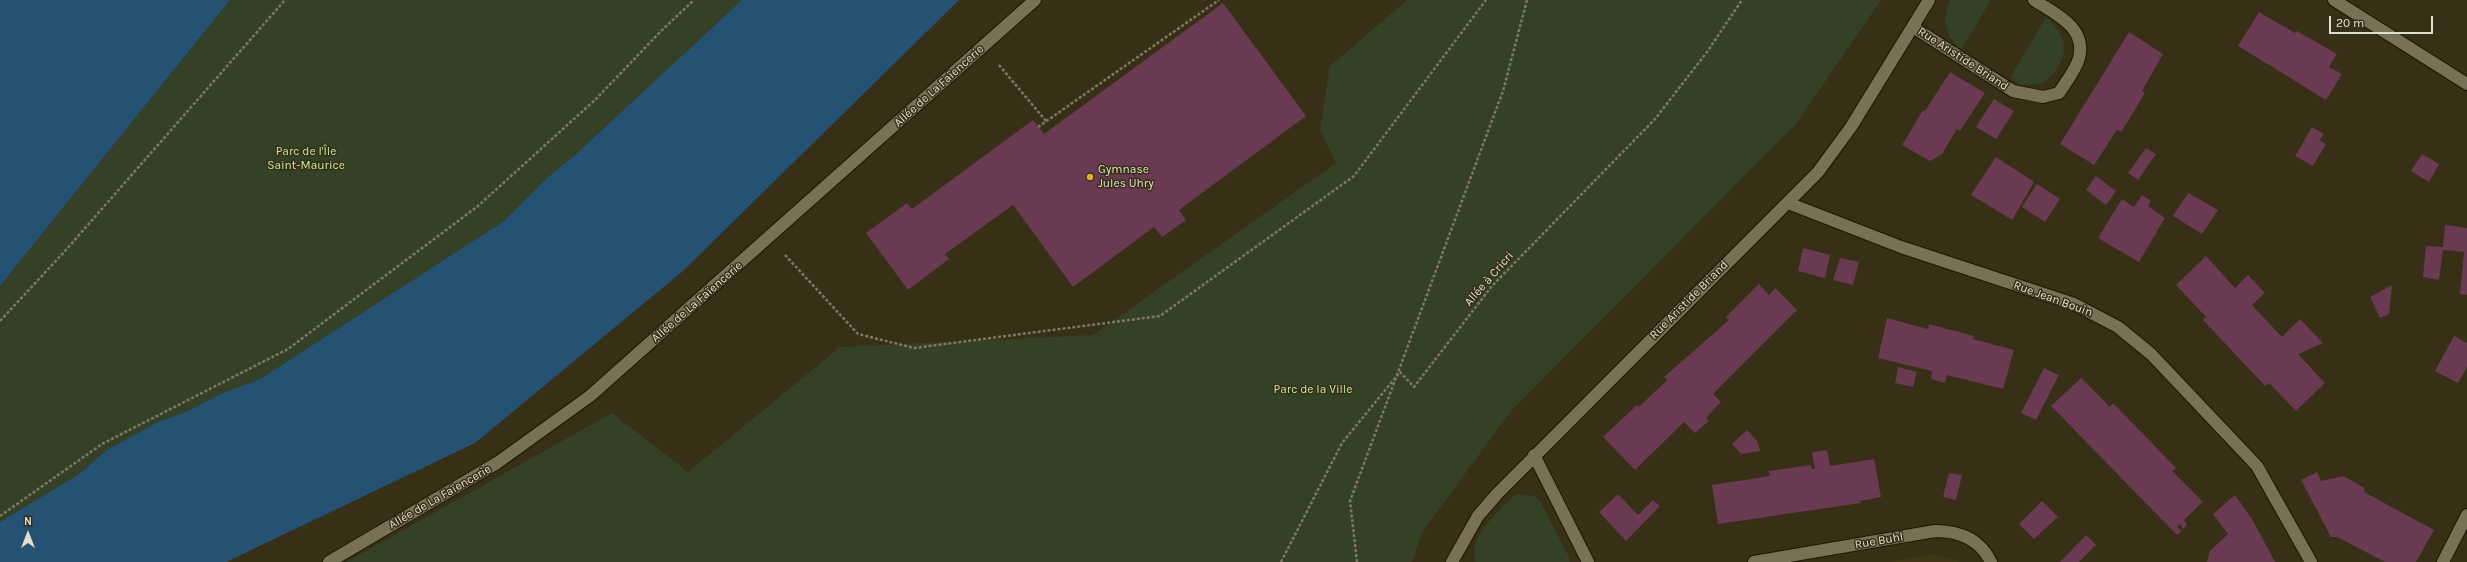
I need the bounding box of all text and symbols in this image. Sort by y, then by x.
scale bar [2331,8,2435,34]
text: 20 m [2336,16,2364,30]
street label: Rue Aristide Briand [1915,24,2011,94]
street label: Allée de La Faïencerie [891,42,987,130]
park label: Parc de l'Île Saint-Maurice [267,145,345,173]
place label: Gymnase Jules Uhry [1098,163,1154,191]
marker: Gymnase Jules Uhry [1085,172,1095,182]
street label: Allée à Cricri [1461,249,1517,309]
street label: Rue Aristide Briand [1647,258,1731,342]
street label: Allée de La Faïencerie [649,259,745,345]
street label: Rue Jean Bouin [2011,278,2095,320]
park label: Parc de la Ville [1274,383,1352,397]
street label: Allée de La Faïencerie [386,462,494,532]
north arrow [8,514,48,554]
text: N [24,515,32,528]
street label: Rue Buhl [1854,530,1904,552]

